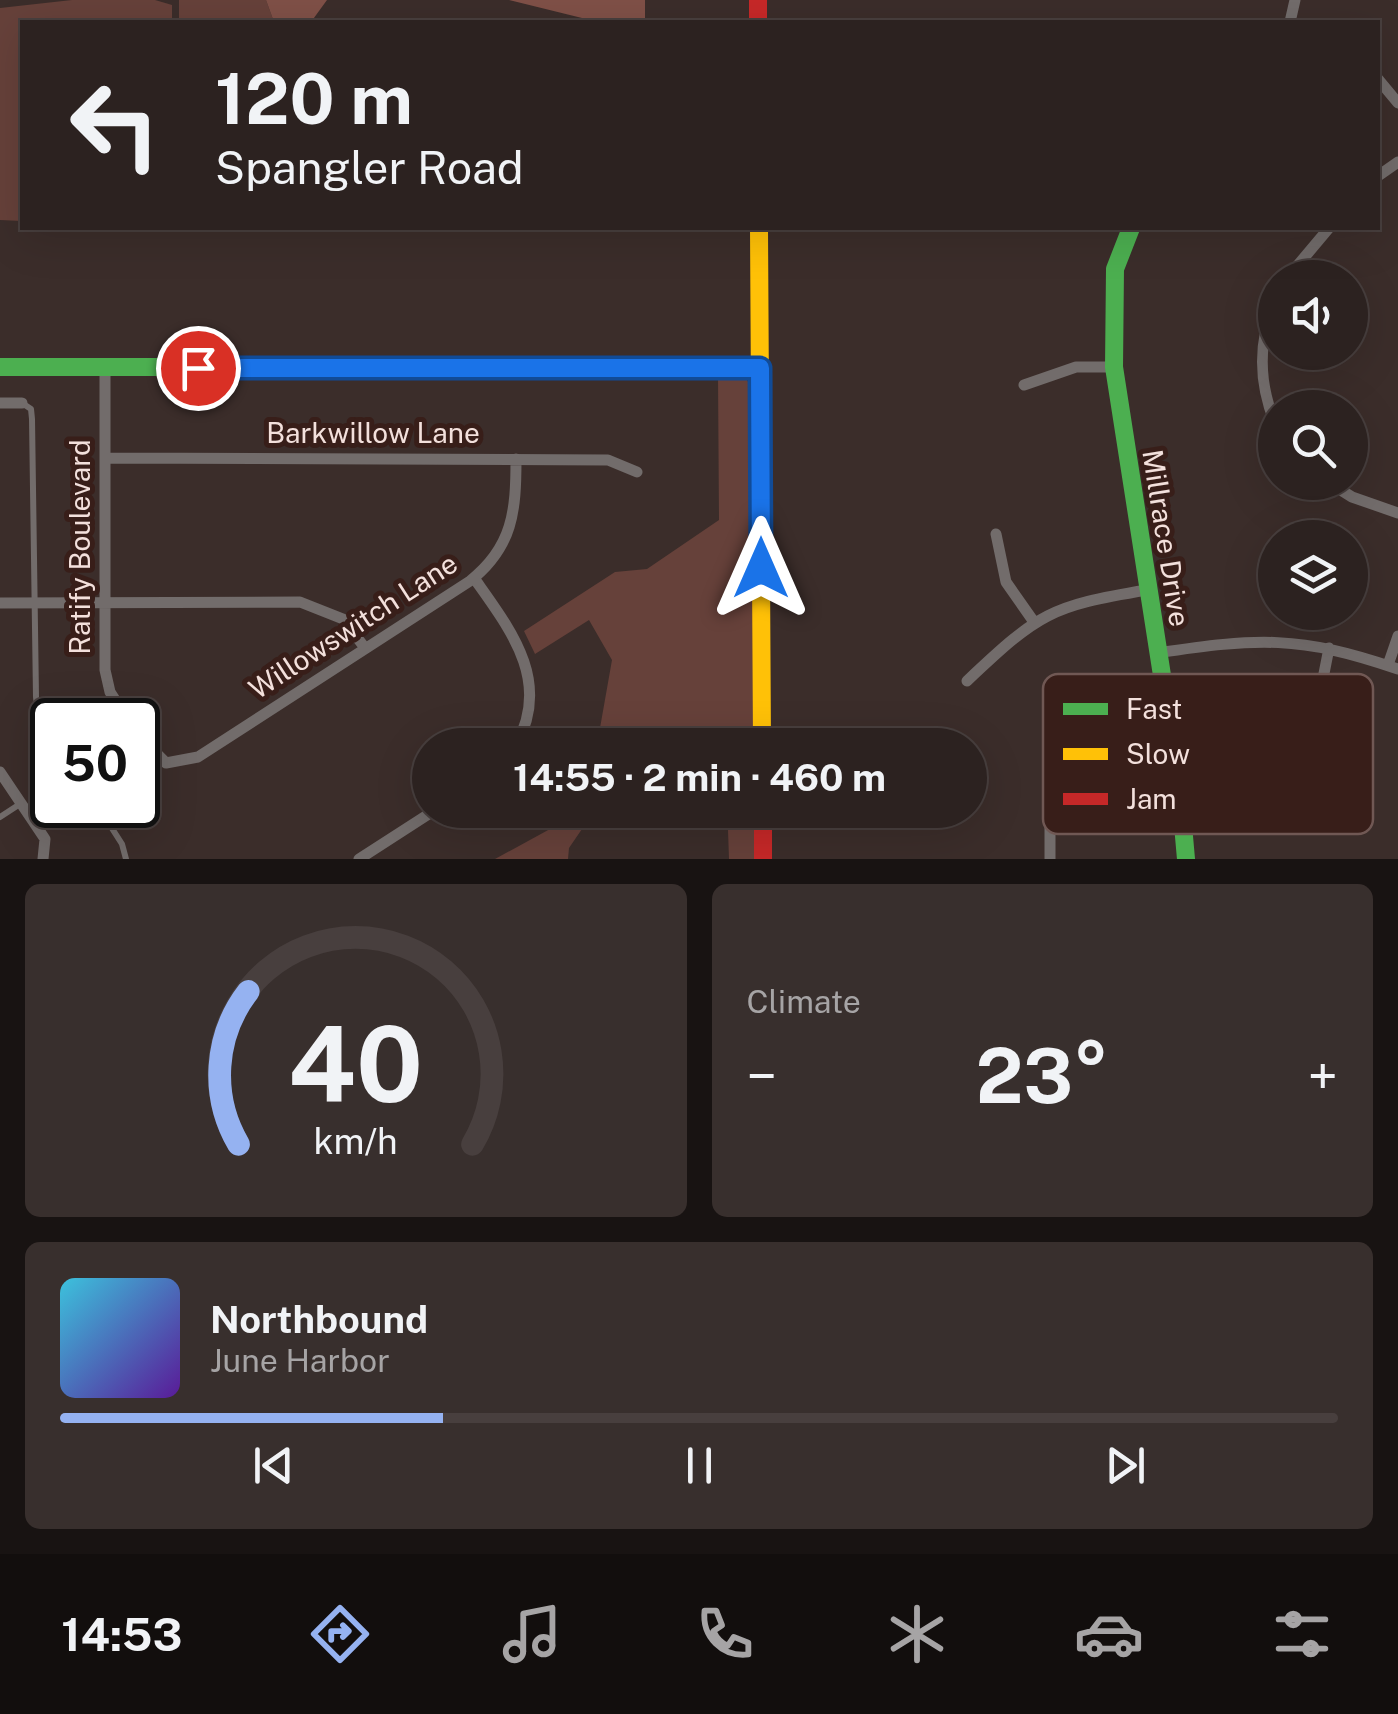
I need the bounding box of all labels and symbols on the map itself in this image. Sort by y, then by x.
pin [156,326,241,411]
street label: Barkwillow Lane [266,416,480,449]
street label: Ratify Boulevard [63,439,96,655]
street label: Millrace Drive [1136,447,1197,629]
position arrow [709,516,813,620]
street label: Willowswitch Lane [242,546,463,705]
legend [1043,674,1373,834]
text: Fast [1126,692,1182,725]
speed limit sign: 50 [30,698,160,828]
text: Slow [1126,737,1190,770]
text: Jam [1126,782,1177,815]

